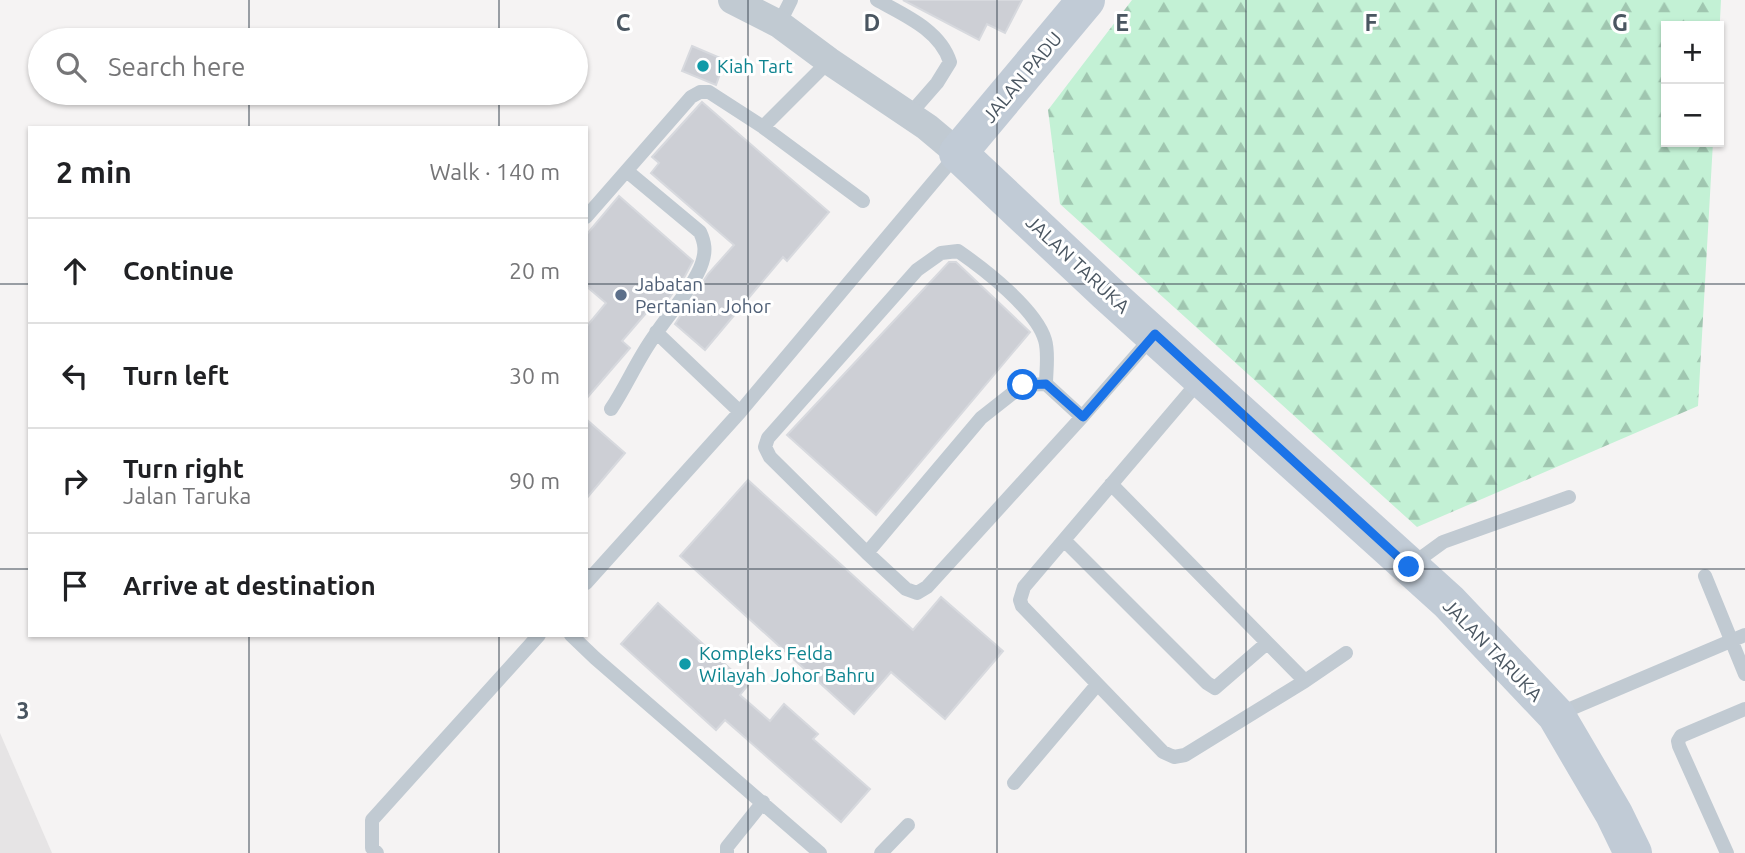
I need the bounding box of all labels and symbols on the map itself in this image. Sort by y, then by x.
text: C [616,10,631,35]
text: D [864,10,880,35]
text: E [1115,10,1129,35]
text: F [1365,10,1378,35]
text: G [1612,10,1628,35]
street label: JALAN PADU [978,27,1066,127]
place label: Kiah Tart [717,55,793,77]
marker: Kiah Tart [695,58,711,74]
street label: JALAN TARUKA [1022,210,1135,318]
place label: Jabatan Pertanian Johor [635,273,771,317]
marker: Jabatan Pertanian Johor [613,287,629,303]
route start [1007,369,1038,400]
route end [1393,551,1424,582]
street label: JALAN TARUKA [1439,594,1548,706]
place label: Kompleks Felda Wilayah Johor Bahru [699,642,875,686]
marker: Kompleks Felda Wilayah Johor Bahru [677,656,693,672]
text: 3 [17,698,29,723]

